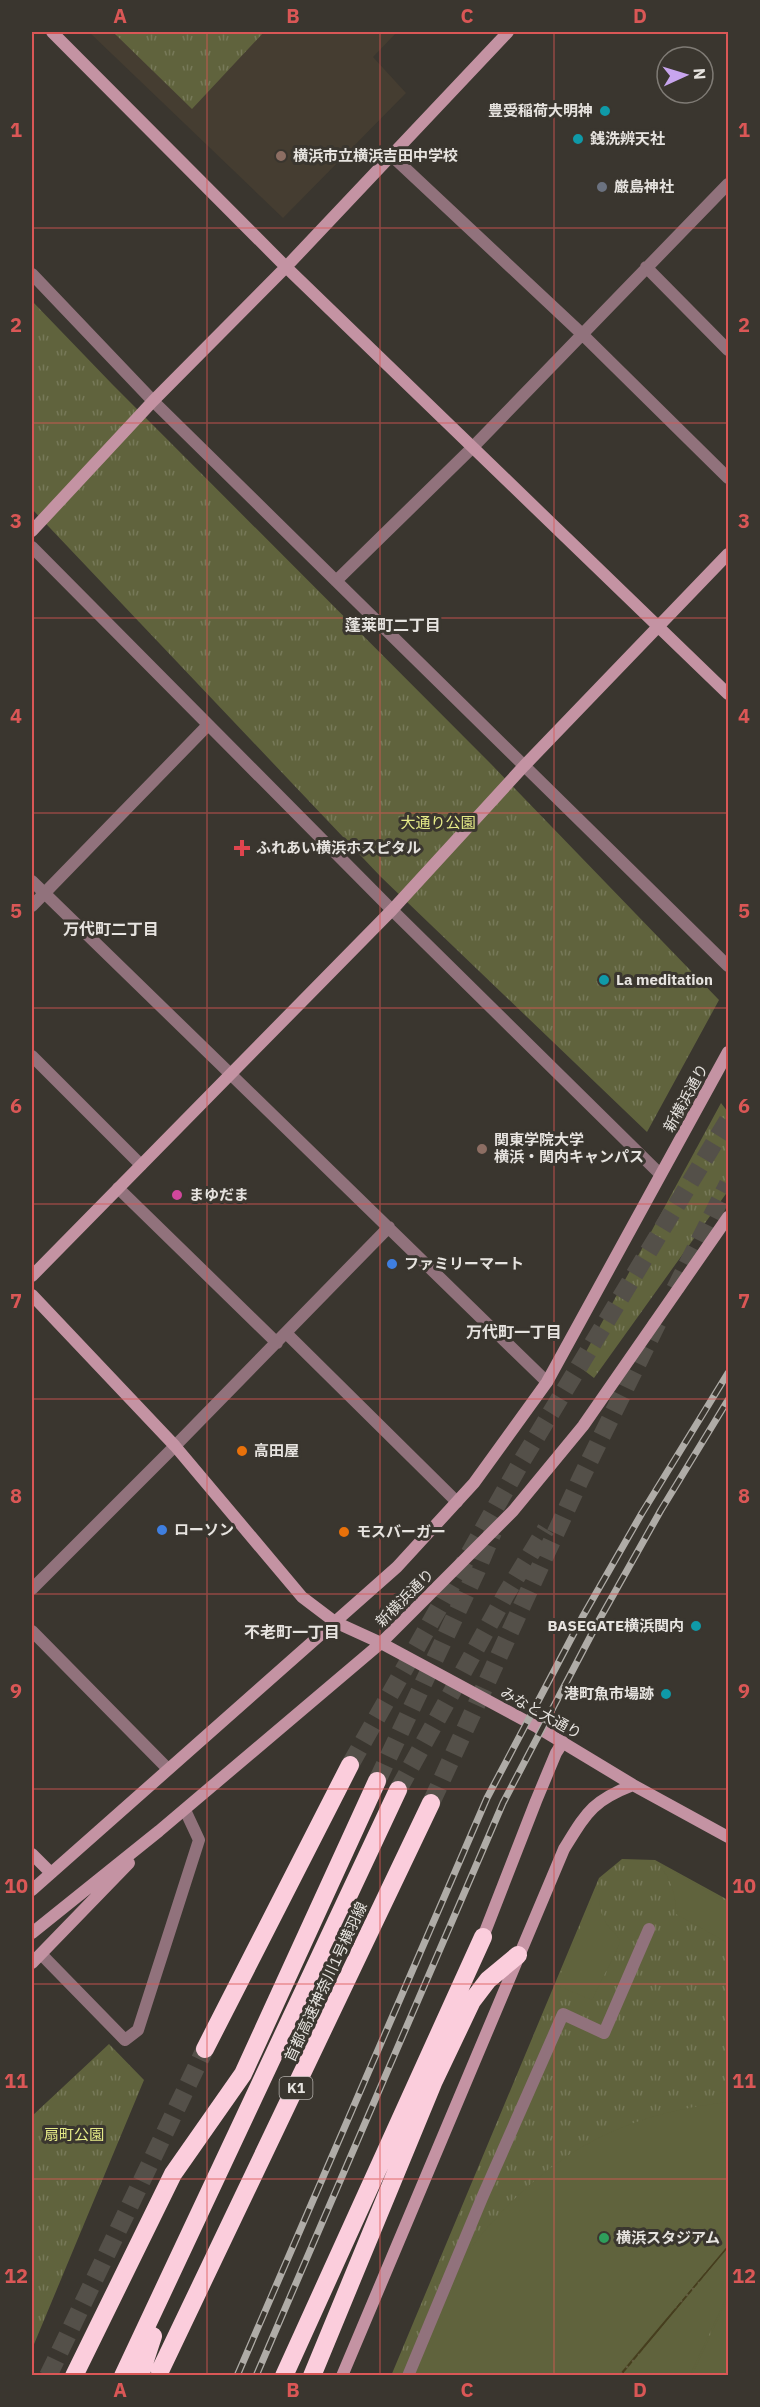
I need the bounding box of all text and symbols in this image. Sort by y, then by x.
text: A [113,2,127,29]
text: B [286,2,300,29]
text: C [460,2,474,29]
text: D [633,2,647,29]
north arrow [655,45,715,105]
text: N [690,67,710,80]
place label: 豊受稲荷大明神 [488,101,593,120]
marker: 豊受稲荷大明神 [598,104,612,118]
text: 1 [10,116,22,143]
text: 1 [738,116,750,143]
place label: 銭洗辨天社 [590,129,665,148]
marker: 銭洗辨天社 [571,132,585,146]
place label: 横浜市立横浜吉田中学校 [293,146,458,165]
marker: 横浜市立横浜吉田中学校 [274,149,288,163]
place label: 厳島神社 [614,177,674,196]
marker: 厳島神社 [595,180,609,194]
text: 2 [10,311,22,338]
text: 2 [738,311,750,338]
text: 3 [10,507,22,534]
text: 3 [738,507,750,534]
district label: 蓬莱町二丁目 [345,615,441,635]
text: 4 [10,702,22,729]
text: 4 [738,702,750,729]
park label: 大通り公園 [400,813,476,832]
place label: ふれあい横浜ホスピタル [256,838,421,857]
marker: ふれあい横浜ホスピタル [233,839,251,857]
text: 5 [10,897,22,924]
text: 5 [738,897,750,924]
district label: 万代町二丁目 [63,919,159,939]
place label: La meditation [616,970,713,989]
marker: La meditation [597,973,611,987]
street label: 新横浜通り [659,1060,712,1135]
text: 6 [10,1092,22,1119]
text: 6 [738,1092,750,1119]
place label: 関東学院大学 横浜・関内キャンパス [494,1130,644,1166]
marker: 関東学院大学 横浜・関内キャンパス [475,1142,489,1156]
place label: まゆだま [189,1185,249,1204]
marker: まゆだま [170,1188,184,1202]
place label: ファミリーマート [404,1254,524,1273]
marker: ファミリーマート [385,1257,399,1271]
text: 7 [10,1287,22,1314]
text: 7 [738,1287,750,1314]
district label: 万代町一丁目 [466,1322,562,1342]
place label: 高田屋 [254,1441,299,1460]
marker: 高田屋 [235,1444,249,1458]
text: 8 [10,1482,22,1509]
text: 8 [738,1482,750,1509]
place label: ローソン [174,1520,234,1539]
place label: モスバーガー [356,1522,446,1541]
marker: ローソン [155,1523,169,1537]
marker: モスバーガー [337,1525,351,1539]
street label: 新横浜通り [371,1564,438,1631]
place label: BASEGATE横浜関内 [548,1616,684,1635]
marker: BASEGATE横浜関内 [689,1619,703,1633]
district label: 不老町一丁目 [244,1622,340,1642]
text: 9 [10,1677,22,1704]
text: 9 [738,1677,750,1704]
street label: みなと大通り [497,1682,585,1743]
place label: 港町魚市場跡 [564,1684,654,1703]
marker: 港町魚市場跡 [659,1687,673,1701]
text: 10 [4,1872,28,1899]
text: 10 [732,1872,756,1899]
street label: 首都高速神奈川1号横羽線 [280,1899,371,2065]
text: 11 [4,2067,28,2094]
text: 11 [732,2067,756,2094]
road number: K1 [280,2077,312,2099]
park label: 扇町公園 [44,2125,104,2144]
place label: 横浜スタジアム [616,2228,720,2247]
marker: 横浜スタジアム [597,2231,611,2245]
text: 12 [4,2262,28,2289]
text: 12 [732,2262,756,2289]
text: A [113,2376,127,2403]
text: B [286,2376,300,2403]
text: C [460,2376,474,2403]
text: D [633,2376,647,2403]

